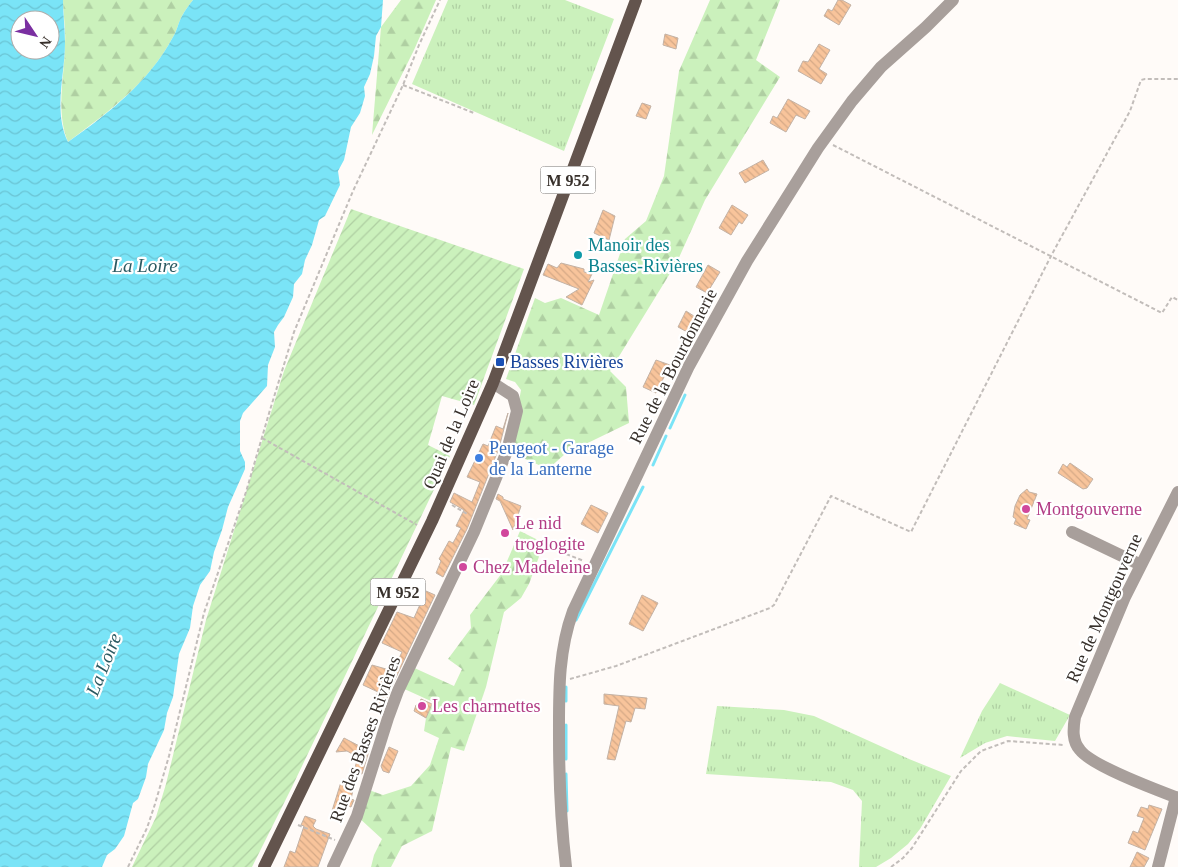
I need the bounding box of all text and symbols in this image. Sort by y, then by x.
north arrow [10,10,60,60]
text: N [36,34,54,51]
road number: M 952 [540,166,596,194]
place label: Manoir des Basses-Rivières [588,235,703,276]
marker: Manoir des Basses-Rivières [572,249,584,261]
water label: La Loire [111,255,178,276]
street label: Rue de la Bourdonnerie [625,285,721,447]
place label: Basses Rivières [510,352,623,372]
marker: Basses Rivières [494,356,506,368]
street label: Quai de la Loire [419,376,483,492]
place label: Peugeot - Garage de la Lanterne [489,438,614,479]
marker: Peugeot - Garage de la Lanterne [473,452,485,464]
place label: Montgouverne [1036,499,1142,519]
marker: Montgouverne [1020,503,1032,515]
place label: Le nid troglogite [515,513,585,554]
marker: Le nid troglogite [499,527,511,539]
street label: Rue de Montgouverne [1062,530,1146,686]
place label: Chez Madeleine [473,557,590,577]
marker: Chez Madeleine [457,561,469,573]
road number: M 952 [370,578,426,606]
water label: La Loire [81,630,125,699]
street label: Rue des Basses Rivières [326,653,404,825]
place label: Les charmettes [432,696,540,716]
marker: Les charmettes [416,700,428,712]

